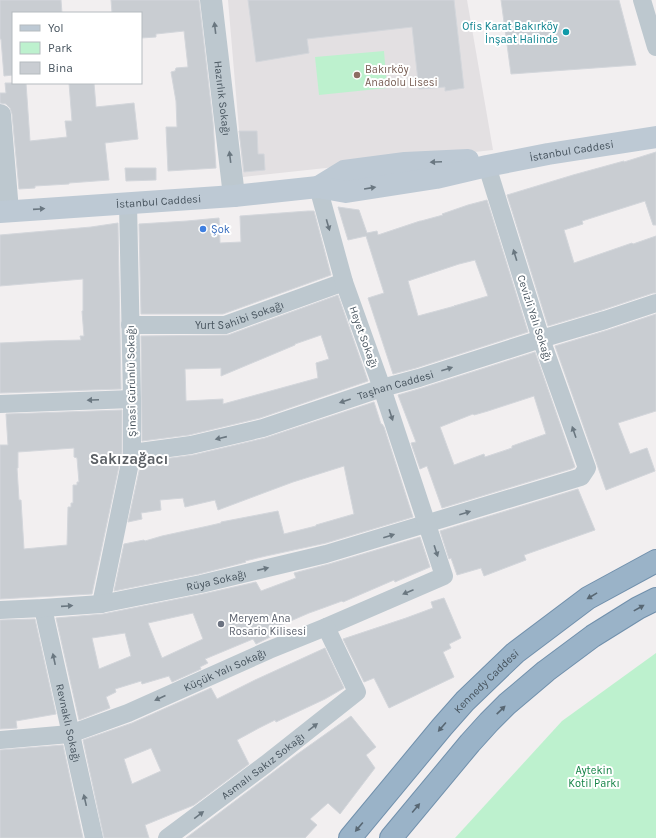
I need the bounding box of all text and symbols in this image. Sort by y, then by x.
legend [12,12,142,84]
place label: Ofis Karat Bakırköy İnşaat Halinde [462,20,558,46]
text: Yol [48,21,64,35]
one-way arrow [211,22,218,34]
marker: Ofis Karat Bakırköy İnşaat Halinde [561,27,571,37]
text: Park [48,41,73,55]
street label: Hazırlık Sokağı [211,60,233,137]
text: Bina [48,61,73,75]
place label: Bakırköy Anadolu Lisesi [365,63,438,89]
marker: Bakırköy Anadolu Lisesi [352,70,362,80]
street label: İstanbul Caddesi [528,138,615,164]
one-way arrow [226,151,233,163]
one-way arrow [429,159,442,165]
one-way arrow [364,185,376,191]
street label: İstanbul Caddesi [116,192,202,211]
one-way arrow [33,205,45,212]
one-way arrow [325,219,331,231]
place label: Şok [211,223,230,236]
marker: Şok [198,224,208,234]
one-way arrow [512,249,518,261]
street label: Cevizli Yalı Sokağı [514,273,555,363]
street label: Yurt Sahibi Sokağı [195,298,286,332]
street label: Heyet Sokağı [346,304,381,370]
street label: Şinasi Gürünlü Sokağı [124,325,139,437]
one-way arrow [441,366,453,372]
street label: Taşhan Caddesi [356,368,436,403]
one-way arrow [87,397,99,404]
one-way arrow [339,398,351,404]
one-way arrow [388,409,394,421]
one-way arrow [571,425,577,437]
one-way arrow [215,435,227,441]
district label: Sakızağacı [90,450,168,468]
one-way arrow [459,510,471,516]
one-way arrow [383,533,395,539]
one-way arrow [433,546,439,558]
one-way arrow [257,566,269,572]
street label: Rüya Sokağı [185,567,248,594]
one-way arrow [402,589,414,595]
one-way arrow [587,592,597,600]
one-way arrow [61,603,73,610]
one-way arrow [633,604,645,611]
place label: Meryem Ana Rosario Kilisesi [229,612,306,638]
marker: Meryem Ana Rosario Kilisesi [216,619,226,629]
street label: Küçük Yalı Sokağı [182,646,269,694]
street label: Kennedy Caddesi [451,646,522,716]
one-way arrow [50,653,56,666]
street label: Revnaklı Sokağı [53,683,83,764]
one-way arrow [154,696,166,702]
one-way arrow [496,705,506,715]
one-way arrow [438,722,447,732]
one-way arrow [307,723,318,731]
street label: Asmalı Sakız Sokağı [219,730,308,802]
park label: Aytekin Kotil Parkı [568,764,620,790]
one-way arrow [82,794,88,806]
one-way arrow [412,803,421,813]
one-way arrow [193,810,204,819]
one-way arrow [354,821,363,832]

